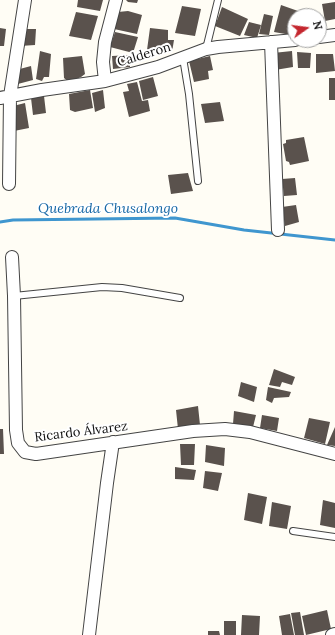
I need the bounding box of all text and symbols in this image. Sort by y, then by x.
north arrow [287,8,327,48]
text: N [310,20,325,31]
street label: Calderon [115,39,173,71]
water label: Quebrada Chusalongo [38,201,178,217]
street label: Ricardo Álvarez [34,419,128,445]

